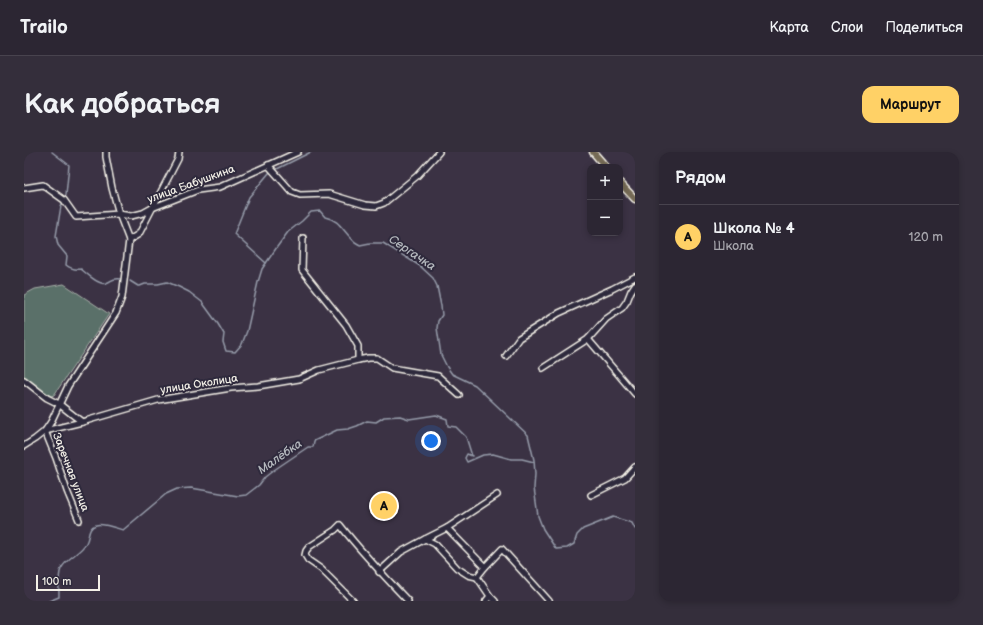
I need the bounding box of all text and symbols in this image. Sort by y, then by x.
text: Trailo [20,16,68,39]
text: Карта [769,19,809,36]
text: Слои [831,19,863,36]
text: Поделиться [885,19,963,36]
button: Маршрут [862,86,959,123]
text: Как добраться [24,88,221,121]
street label: улица Бабушкина [146,162,237,206]
map controls [587,164,623,236]
button: + [587,164,623,200]
text: Рядом [675,168,726,188]
button: − [587,200,623,236]
text: Школа № 4 [713,219,795,238]
text: A [684,229,692,245]
text: 120 m [908,229,943,245]
water label: Сергачка [386,232,438,274]
text: Школа [713,238,754,254]
street label: улица Околица [159,371,239,397]
street label: Заречная улица [50,431,92,514]
your location [421,431,441,451]
water label: Малёбка [255,436,305,478]
pin: A [371,491,397,521]
scale bar [36,573,100,592]
text: 100 m [42,575,71,588]

